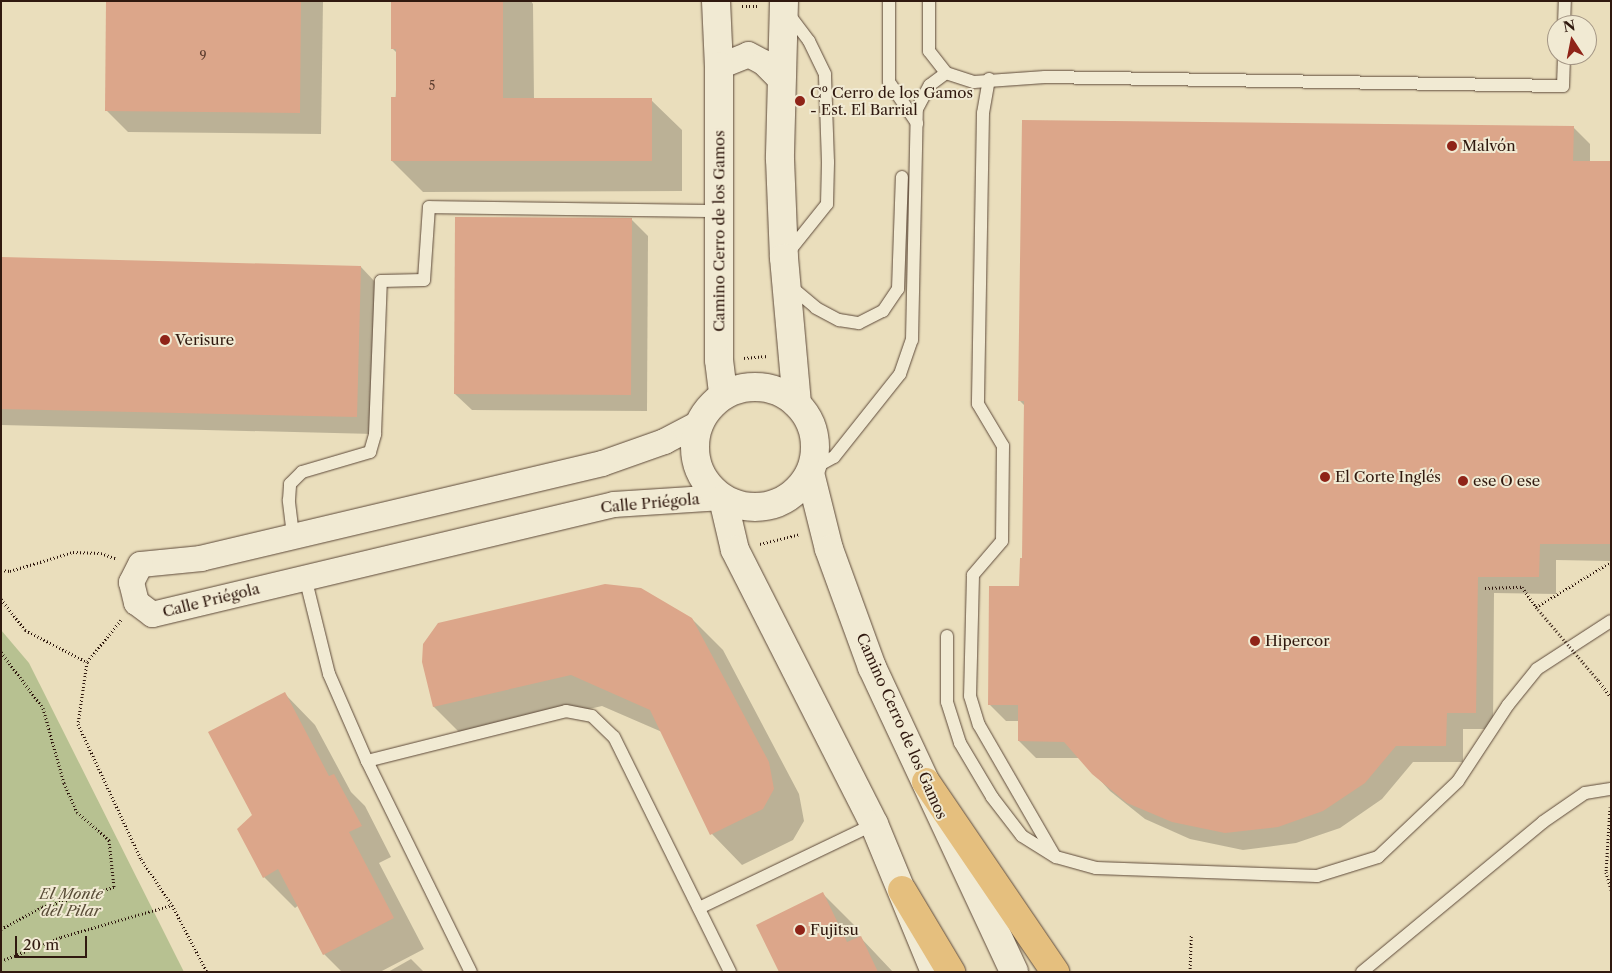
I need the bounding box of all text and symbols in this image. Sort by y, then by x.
north arrow [1547,15,1597,65]
text: N [1562,16,1577,36]
house number: 9 [199,49,207,63]
house number: 5 [429,79,435,93]
place label: Cº Cerro de los Gamos - Est. El Barrial [810,83,973,118]
marker: Cº Cerro de los Gamos - Est. El Barrial [794,95,806,107]
street label: Camino Cerro de los Gamos [710,130,728,332]
place label: Malvón [1462,137,1516,155]
marker: Malvón [1446,140,1458,152]
place label: Verisure [175,331,234,349]
marker: Verisure [159,334,171,346]
place label: El Corte Inglés [1335,468,1441,486]
marker: El Corte Inglés [1319,471,1331,483]
place label: ese O ese [1473,472,1540,490]
marker: ese O ese [1457,475,1469,487]
street label: Calle Priégola [600,490,700,516]
street label: Calle Priégola [161,579,261,621]
street label: Camino Cerro de los Gamos [853,630,951,822]
place label: Hipercor [1265,632,1330,650]
marker: Hipercor [1249,635,1261,647]
park label: El Monte del Pilar [39,884,103,919]
place label: Fujitsu [810,921,859,939]
marker: Fujitsu [794,924,806,936]
scale bar [18,926,90,958]
text: 20 m [23,935,59,954]

